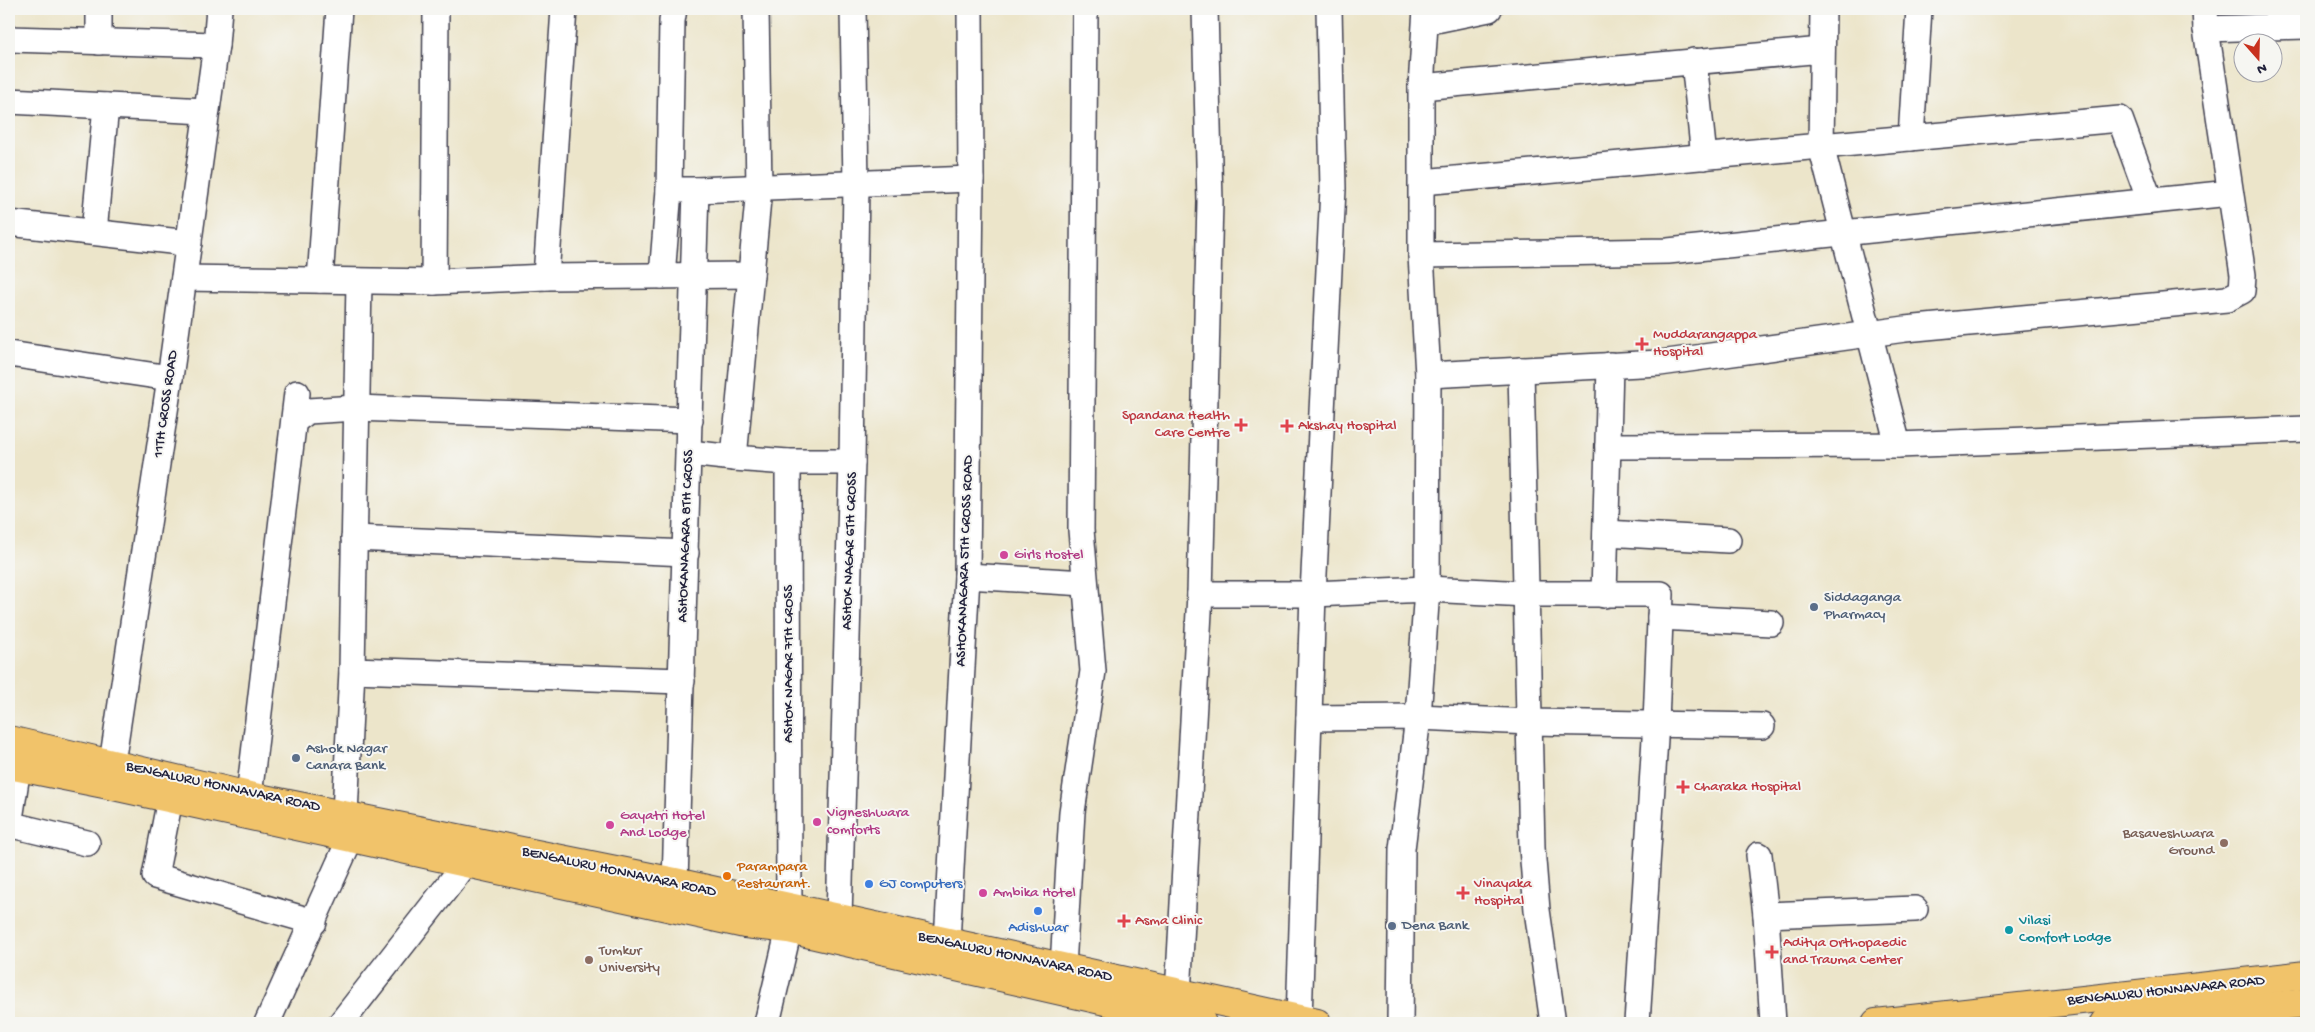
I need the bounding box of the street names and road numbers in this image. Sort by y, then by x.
street label: 11TH CROSS ROAD [149,349,182,460]
street label: ASHOKANAGARA 8TH CROSS [674,449,698,623]
street label: ASHOKANAGARA 5TH CROSS ROAD [952,455,978,667]
street label: ASHOK NAGAR 6TH CROSS [838,472,862,630]
street label: ASHOK NAGAR 7TH CROSS [780,585,798,743]
street label: BENGALURU HONNAVARA ROAD [123,757,322,816]
street label: BENGALURU HONNAVARA ROAD [519,842,718,901]
street label: BENGALURU HONNAVARA ROAD [915,927,1114,986]
street label: BENGALURU HONNAVARA ROAD [2065,972,2266,1010]

